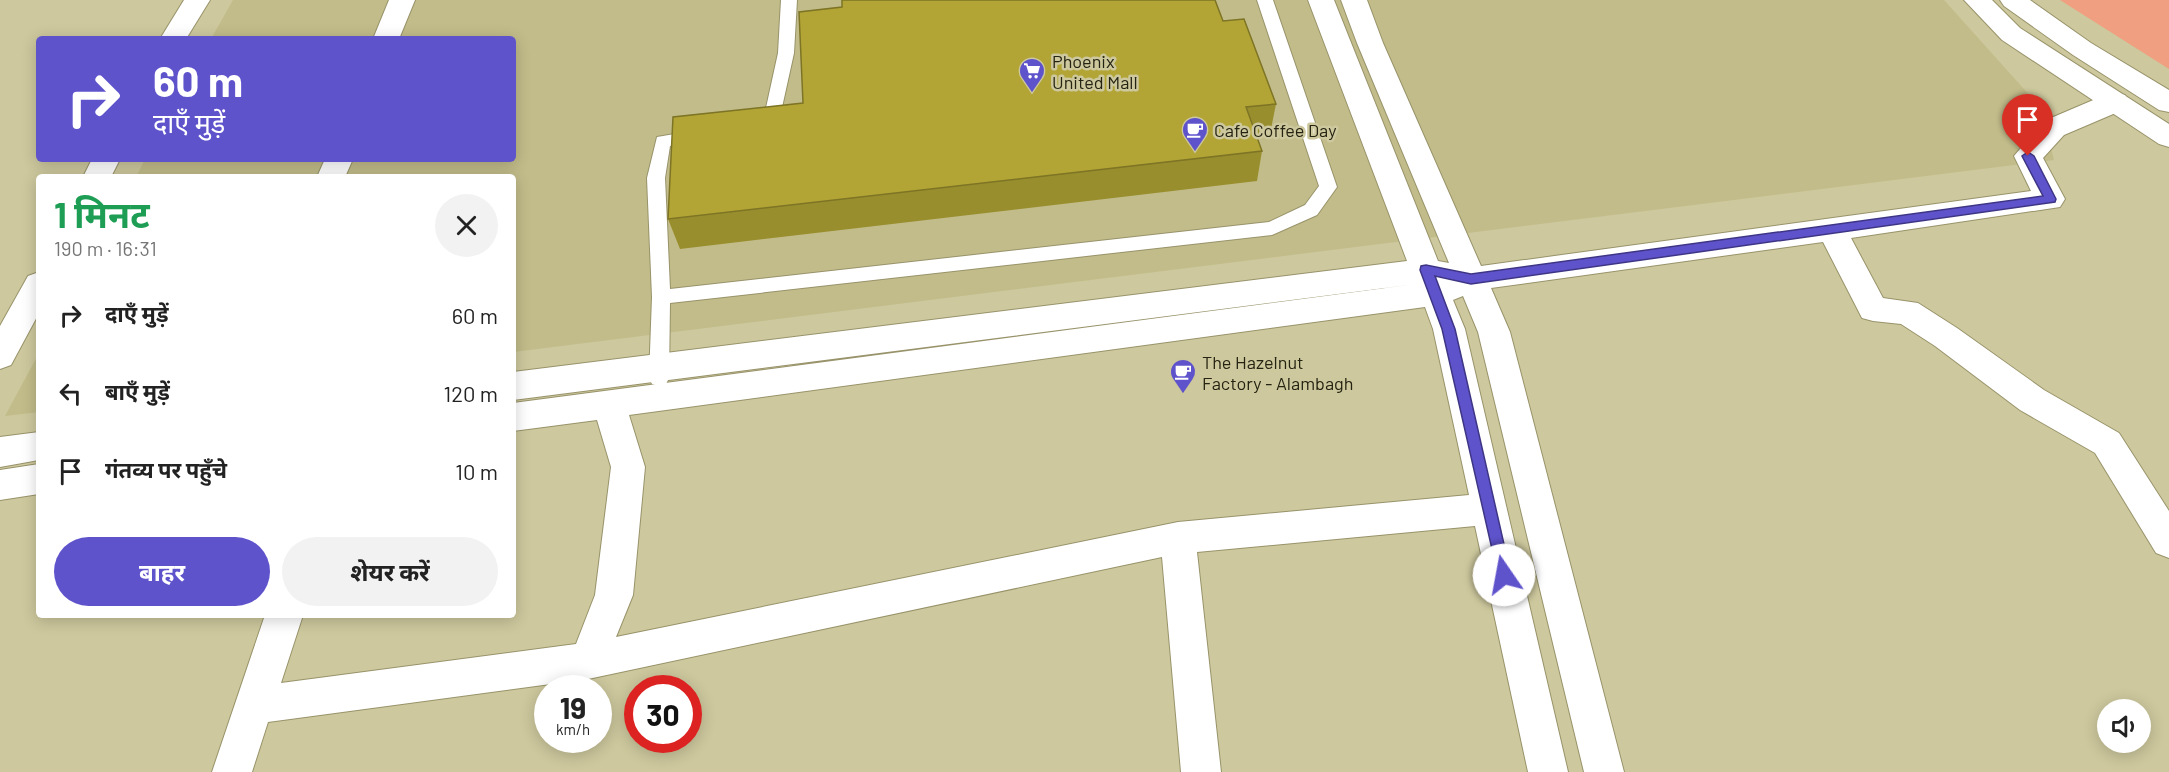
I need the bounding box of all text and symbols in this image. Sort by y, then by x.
place label: Phoenix United Mall [1052,50,1138,93]
text: 60 m [153,55,243,105]
supermarket icon: Phoenix United Mall [1017,56,1047,94]
icon: right [54,60,132,138]
pin [2002,94,2053,156]
icon: arrive [2011,103,2044,136]
text: दाएँ मुड़ें [153,106,225,138]
cafe icon: Cafe Coffee Day [1180,115,1210,153]
place label: Cafe Coffee Day [1214,119,1336,141]
text: 1 मिनट [54,192,150,235]
button: close [435,194,498,257]
text: 190 m · 16:31 [54,236,157,260]
icon: right [54,299,87,332]
text: दाएँ मुड़ें [105,300,168,326]
text: 60 m [452,302,498,328]
place label: The Hazelnut Factory - Alambagh [1202,351,1353,394]
cafe icon: The Hazelnut Factory - Alambagh [1168,357,1198,395]
icon: left [54,377,87,410]
text: बाएँ मुड़ें [105,378,170,404]
text: 120 m [443,380,498,406]
icon: arrive [54,455,87,488]
text: गंतव्य पर पहुँचे [105,456,227,482]
text: 10 m [455,458,498,484]
button: बाहर [54,537,270,606]
button: शेयर करें [282,537,498,606]
position arrow [1472,543,1536,607]
speed limit sign: 30 [624,675,702,753]
text: 19 [560,689,586,725]
map controls [2097,699,2151,753]
button: sound [2097,699,2151,753]
text: km/h [556,720,590,738]

